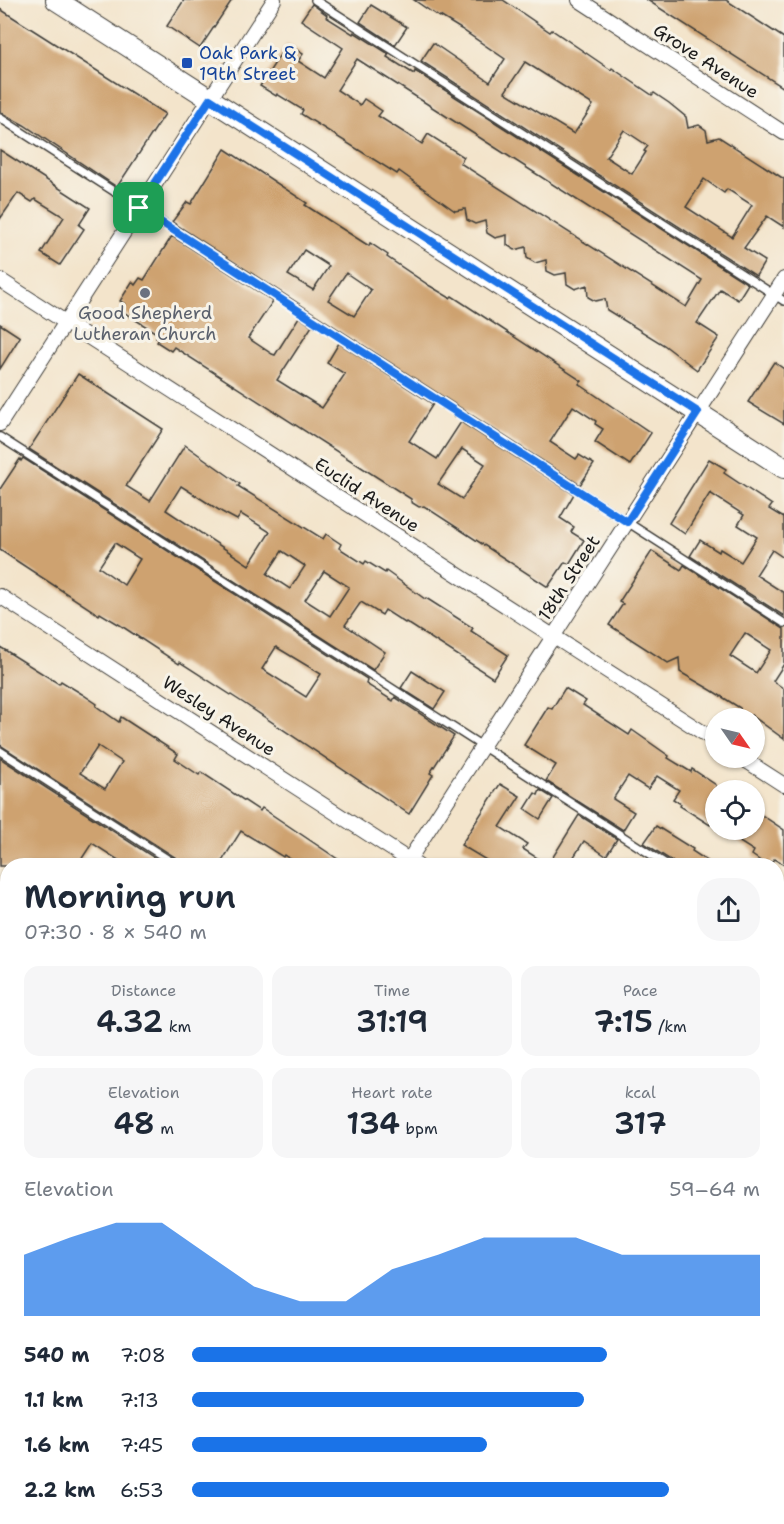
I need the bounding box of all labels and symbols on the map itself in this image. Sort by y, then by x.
street label: Grove Avenue [649,18,763,104]
place label: Oak Park & 19th Street [199,41,296,86]
marker: Oak Park & 19th Street [180,56,194,70]
pin [113,182,164,233]
marker: Good Shepherd Lutheran Church [138,286,152,300]
place label: Good Shepherd Lutheran Church [73,301,217,346]
street label: Euclid Avenue [310,452,424,538]
street label: 18th Street [532,531,606,625]
street label: Wesley Avenue [158,670,280,762]
north arrow [705,708,765,768]

